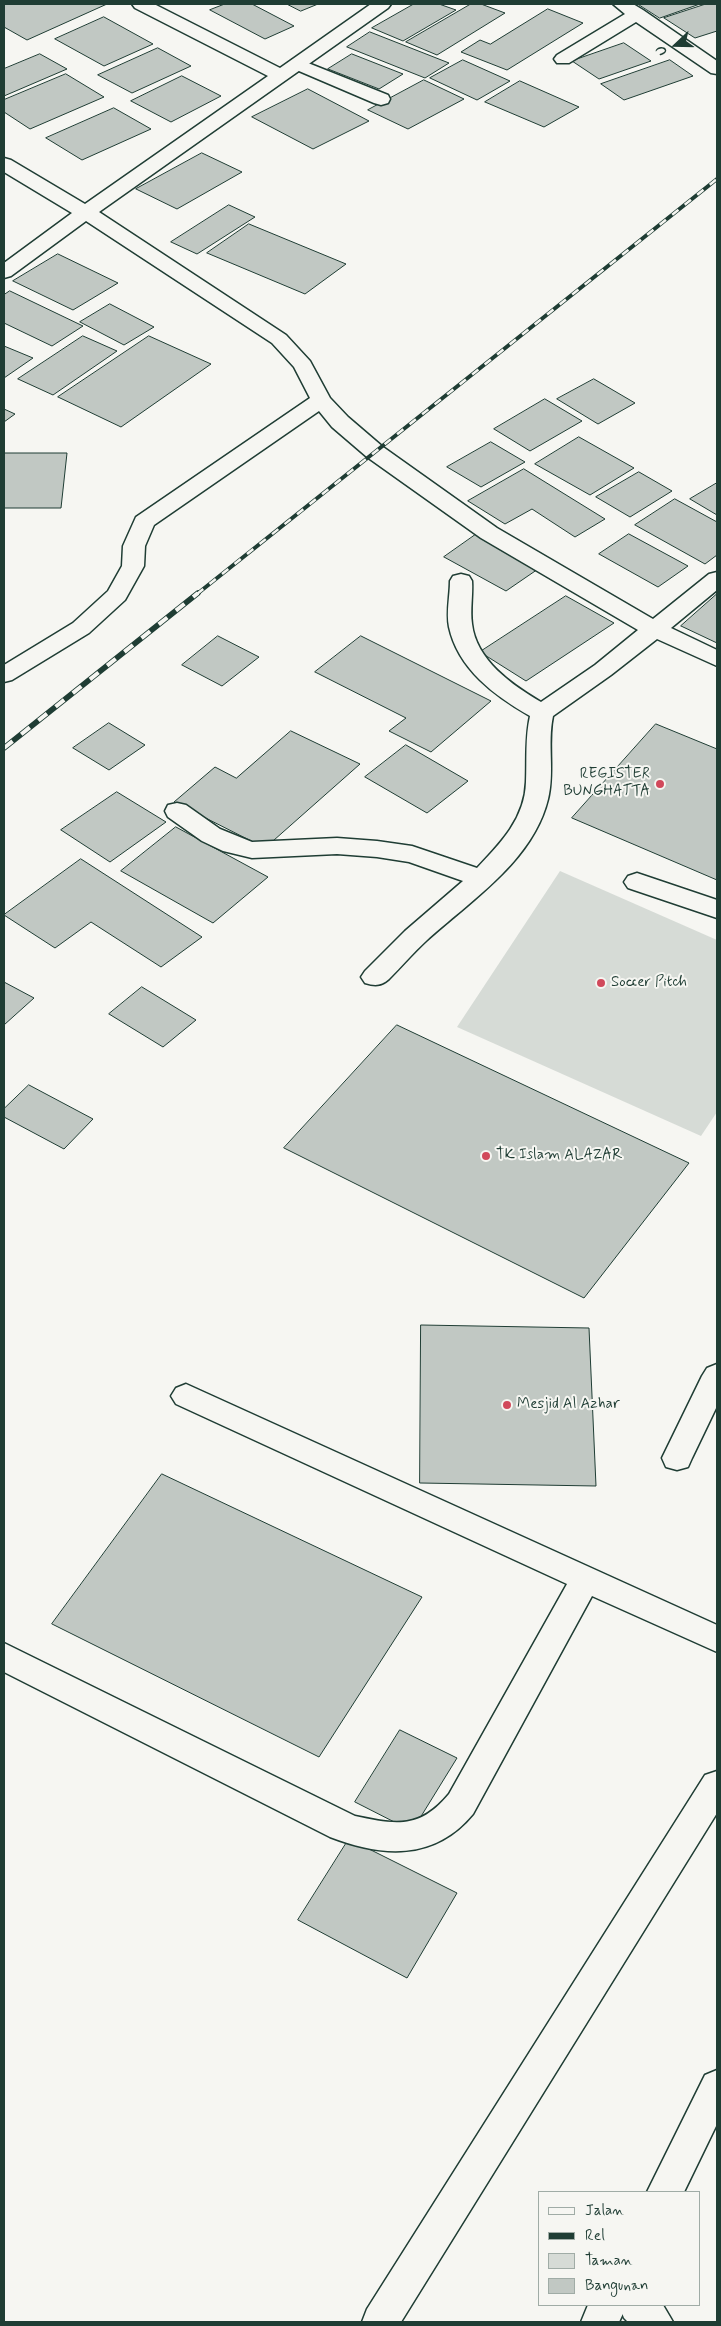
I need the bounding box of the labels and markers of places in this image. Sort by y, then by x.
place label: REGISTER BUNGHATTA [563,766,650,801]
marker: REGISTER BUNGHATTA [654,778,666,790]
place label: Soccer Pitch [611,974,687,992]
marker: Soccer Pitch [595,977,607,989]
place label: TK Islam ALAZAR [496,1147,622,1165]
marker: TK Islam ALAZAR [480,1150,492,1162]
place label: Mesjid Al Azhar [517,1396,620,1414]
marker: Mesjid Al Azhar [501,1399,513,1411]

